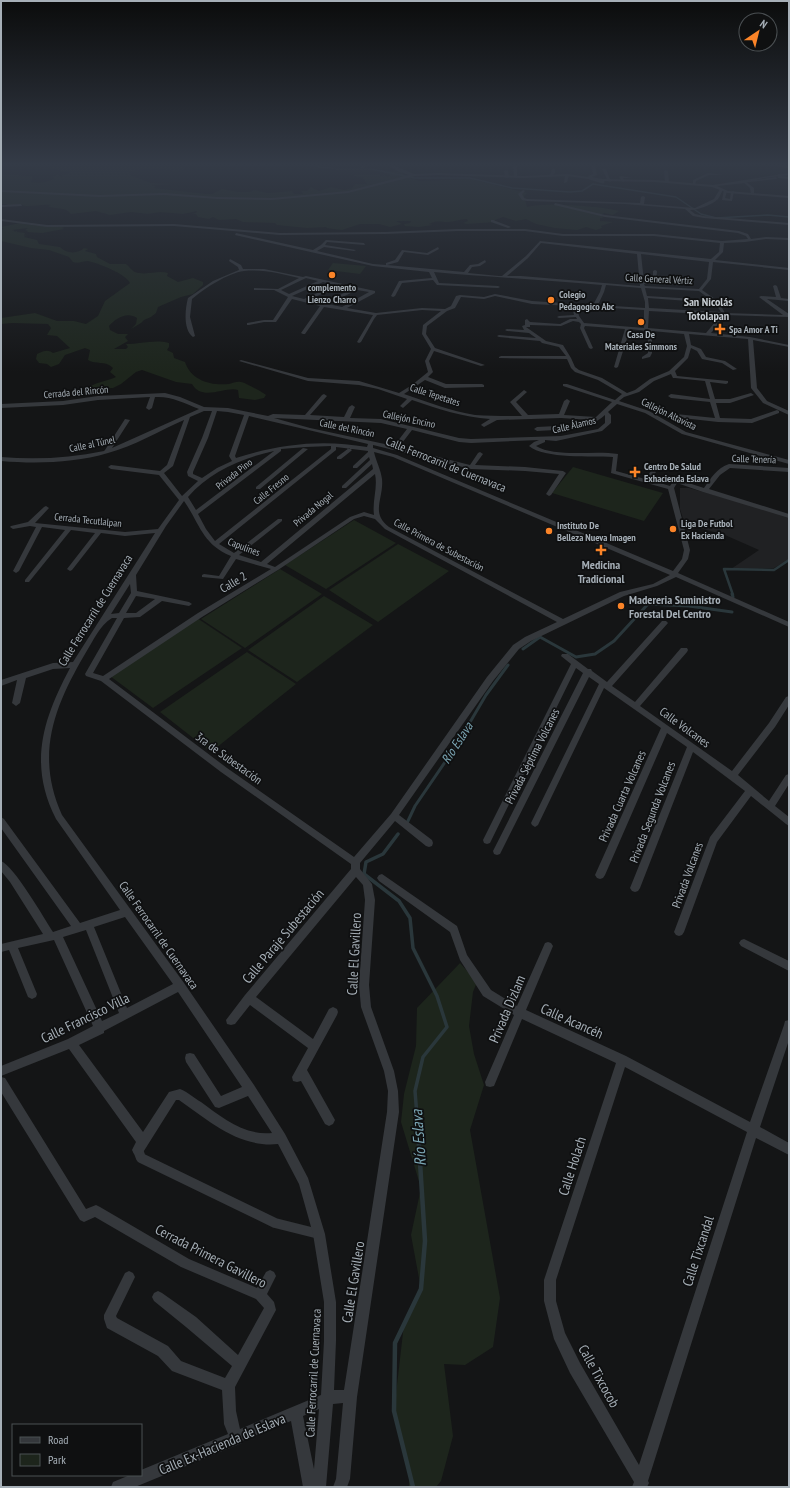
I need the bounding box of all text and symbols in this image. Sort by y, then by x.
north arrow [738,12,778,52]
text: N [757,16,770,31]
marker: complemento Lienzo Charro [327,270,337,280]
street label: Calle General Vértiz [625,271,694,287]
place label: complemento Lienzo Charro [308,281,357,306]
place label: Colegio Pedagogico Abc [559,288,615,313]
district label: San Nicolás Totolapan [684,294,732,323]
marker: Colegio Pedagogico Abc [546,295,556,305]
marker: Casa De Materiales Simmons [636,317,646,327]
marker: Spa Amor A Ti [714,323,726,335]
place label: Spa Amor A Ti [729,323,778,336]
place label: Casa De Materiales Simmons [605,328,677,353]
street label: Calle Tepetates [408,381,462,409]
street label: Cerrada del Rincón [43,383,109,401]
street label: Callejón Altavista [639,395,699,433]
street label: Callejón Encino [382,407,436,431]
street label: Calle Álamos [551,414,598,436]
street label: Calle del Rincón [318,416,376,440]
street label: Calle al Túnel [68,433,117,455]
street label: Calle Ferrocarril de Cuernavaca [384,433,509,495]
street label: Calle Tenería [732,452,776,466]
street label: Privada Pino [213,456,255,492]
place label: Centro De Salud Exhacienda Eslava [644,460,709,485]
marker: Centro De Salud Exhacienda Eslava [629,466,641,478]
street label: Calle Fresno [250,471,292,507]
street label: Privada Nogal [290,488,336,529]
street label: Cerrada Tecutlalpan [54,510,122,530]
street label: Calle Primera de Subestación [392,516,486,574]
place label: Liga De Futbol Ex Hacienda [681,517,733,542]
place label: Instituto De Belleza Nueva Imagen [557,519,636,544]
marker: Liga De Futbol Ex Hacienda [668,524,678,534]
marker: Instituto De Belleza Nueva Imagen [544,526,554,536]
street label: Capulines [226,535,263,559]
marker: Medicina Tradicional [595,544,607,556]
street label: Calle Ferrocarril de Cuernavaca [55,551,136,669]
place label: Medicina Tradicional [578,557,624,586]
street label: Calle 2 [217,568,249,596]
place label: Madereria Suministro Forestal Del Centro [629,592,721,621]
marker: Madereria Suministro Forestal Del Centro [616,601,626,611]
street label: Calle Volcanes [657,704,713,750]
street label: Privada Séptima Volcanes [501,706,563,806]
water label: Río Eslava [437,718,477,767]
street label: 3ra de Subestación [193,729,265,787]
street label: Privada Cuarta Volcanes [595,748,649,844]
street label: Privada Segunda Volcanes [626,759,678,865]
street label: Privada Volcanes [668,840,706,910]
street label: Calle Ferrocarril de Cuernavaca [116,878,202,992]
street label: Calle Paraje Subestación [238,885,328,987]
street label: Calle El Gavillero [343,912,365,996]
street label: Privada Dizlam [485,972,529,1046]
street label: Calle Francisco Villa [38,989,132,1047]
street label: Calle Acancéh [538,999,606,1043]
water label: Río Eslava [406,1108,430,1167]
street label: Calle Holach [554,1134,590,1198]
street label: Calle Tixcandal [678,1213,718,1289]
street label: Cerrada Primera Gavillero [152,1220,270,1292]
street label: Calle El Gavillero [338,1240,368,1324]
street label: Calle Ferrocarril de Cuernavaca [302,1308,324,1438]
street label: Calle Tixcocob [574,1341,624,1411]
street label: Calle Ex-Hacienda de Eslava [156,1409,288,1479]
legend [12,1424,142,1476]
text: Road [48,1432,68,1447]
text: Park [48,1452,66,1467]

